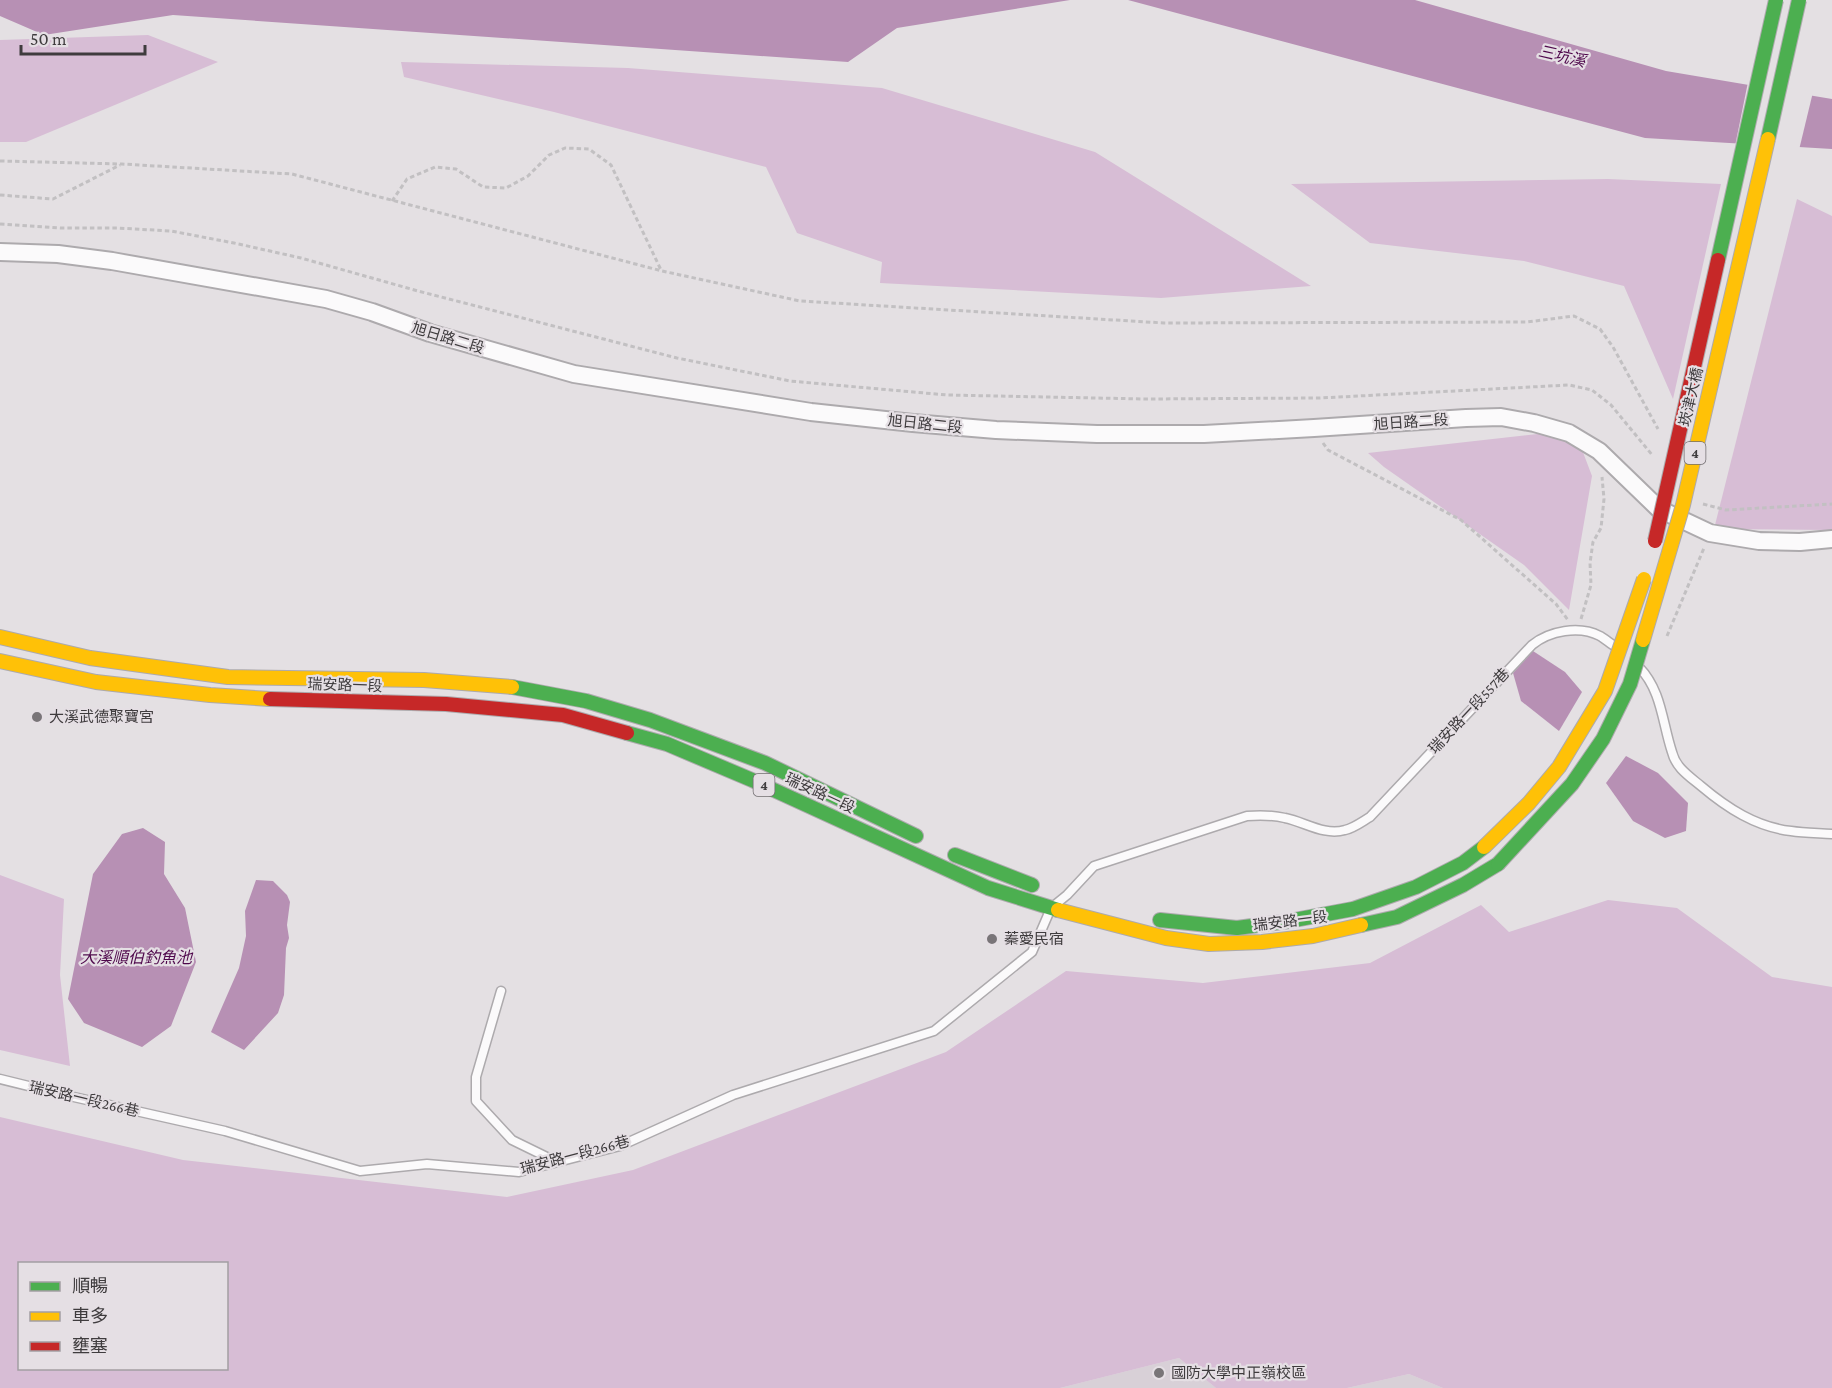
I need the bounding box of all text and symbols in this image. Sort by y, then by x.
scale bar [21,18,146,56]
text: 50 m [30,29,67,49]
water label: 三坑溪 [1537,42,1589,70]
street label: 旭日路二段 [410,319,486,357]
street label: 崁津大橋 [1676,366,1706,428]
street label: 旭日路二段 [1373,411,1449,433]
street label: 旭日路二段 [887,412,963,436]
road number: 4 [1684,442,1706,464]
street label: 瑞安路一段557巷 [1425,665,1513,757]
street label: 瑞安路一段 [307,676,383,694]
place label: 大溪武德聚寶宮 [49,708,154,725]
marker: 大溪武德聚寶宮 [30,710,44,724]
street label: 瑞安路一段 [783,770,857,816]
road number: 4 [754,774,774,796]
street label: 瑞安路一段 [1252,908,1328,934]
place label: 蓁愛民宿 [1004,931,1064,947]
marker: 蓁愛民宿 [985,932,999,946]
water label: 大溪順伯釣魚池 [80,949,194,966]
street label: 瑞安路一段266巷 [27,1079,141,1119]
street label: 瑞安路一段266巷 [519,1133,631,1177]
legend [18,1262,228,1370]
text: 順暢 [72,1276,108,1296]
text: 車多 [72,1306,108,1326]
text: 壅塞 [72,1336,108,1356]
place label: 國防大學中正嶺校區 [1171,1364,1306,1381]
marker: 國防大學中正嶺校區 [1152,1366,1166,1380]

